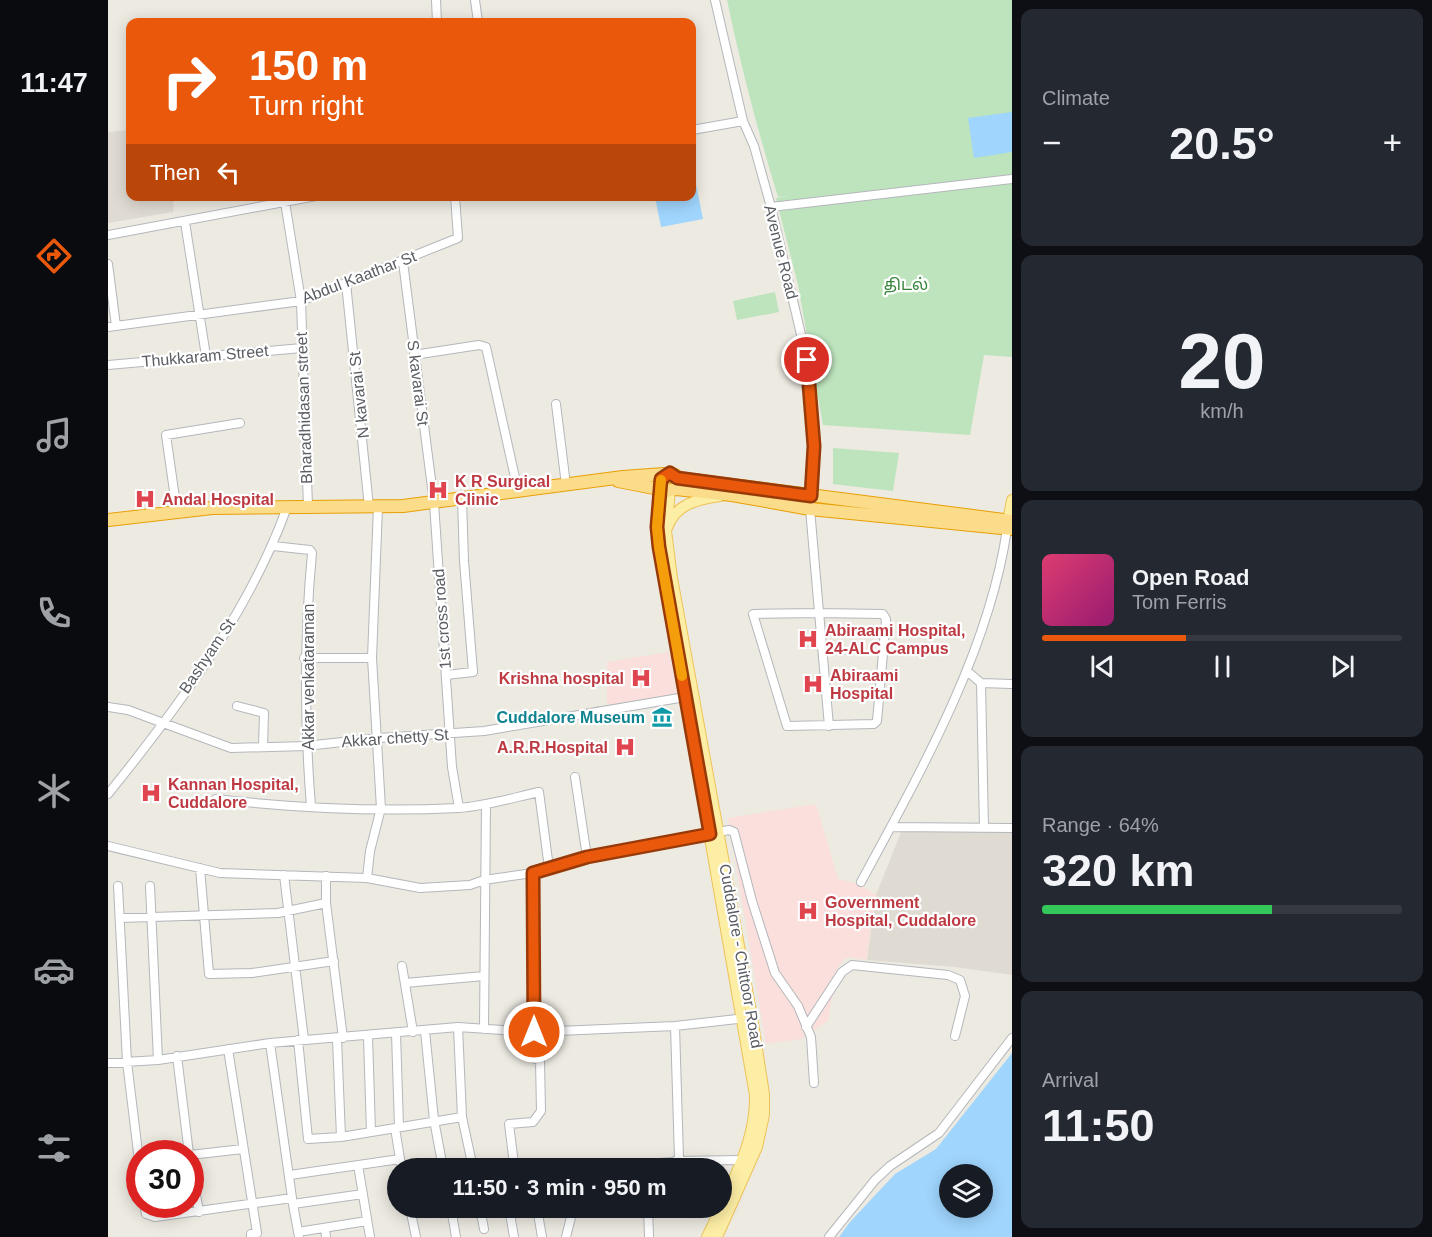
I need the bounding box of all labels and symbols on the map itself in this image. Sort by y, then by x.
street label: Avenue Road [761,203,801,301]
street label: Abdul Kaathar St [299,247,419,307]
park label: திடல் [884,276,928,295]
street label: Bharadhidasan street [293,331,315,484]
pin [781,334,832,385]
street label: S kavarai St [404,339,432,427]
street label: Thukkaram Street [141,342,270,370]
street label: N kavarai St [346,350,372,439]
place label: K R Surgical Clinic [455,473,550,508]
hospital icon: K R Surgical Clinic [426,478,450,502]
hospital icon: Andal Hospital [133,487,157,511]
place label: Andal Hospital [162,491,274,508]
street label: 1st cross road [430,568,454,670]
street label: Akkar venkataraman [300,604,317,750]
street label: Bashyam St [176,615,238,697]
place label: Abiraami Hospital, 24-ALC Campus [825,622,965,657]
hospital icon: Abiraami Hospital, 24-ALC Campus [796,627,820,651]
hospital icon: Krishna hospital [629,666,653,690]
place label: Abiraami Hospital [830,667,898,702]
place label: Krishna hospital [499,670,624,687]
hospital icon: Abiraami Hospital [801,672,825,696]
museum icon: Cuddalore Museum [650,705,674,729]
place label: Cuddalore Museum [497,709,645,726]
street label: Akkar chetty St [341,726,450,750]
hospital icon: A.R.R.Hospital [613,735,637,759]
place label: A.R.R.Hospital [497,739,608,756]
place label: Kannan Hospital, Cuddalore [168,776,299,811]
hospital icon: Kannan Hospital, Cuddalore [139,781,163,805]
street label: Cuddalore - Chittoor Road [716,863,766,1049]
place label: Government Hospital, Cuddalore [825,894,976,929]
hospital icon: Government Hospital, Cuddalore [796,899,820,923]
position arrow [502,1000,566,1064]
speed limit sign: 30 [126,1140,204,1218]

